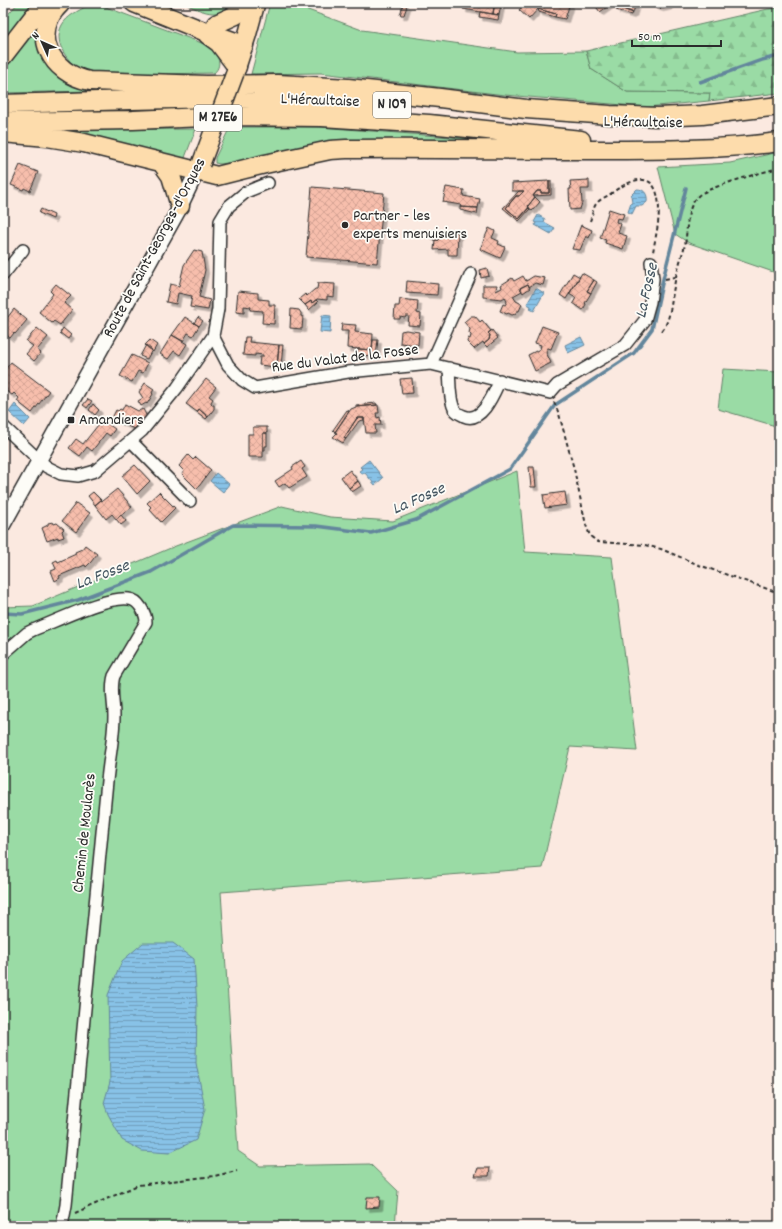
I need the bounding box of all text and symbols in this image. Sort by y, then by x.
north arrow [22,22,62,62]
scale bar [632,22,721,48]
text: N [29,28,44,44]
text: 50 m [638,29,661,46]
street label: L'Héraultaise [280,88,360,114]
road number: N 109 [373,92,411,118]
road number: M 27E6 [194,105,242,131]
street label: L'Héraultaise [603,111,683,135]
street label: Route de Saint-Georges-d'Orques [98,154,212,342]
place label: Partner - les experts menuisiers [353,205,468,246]
marker: Partner - les experts menuisiers [340,220,350,230]
water label: La Fosse [630,260,666,321]
street label: Rue du Valat de la Fosse [270,339,420,379]
place label: Amandiers [79,409,144,432]
marker: Amandiers [66,415,76,425]
water label: La Fosse [389,477,451,522]
water label: La Fosse [73,554,135,597]
street label: Chemin de Moularès [67,772,103,894]

